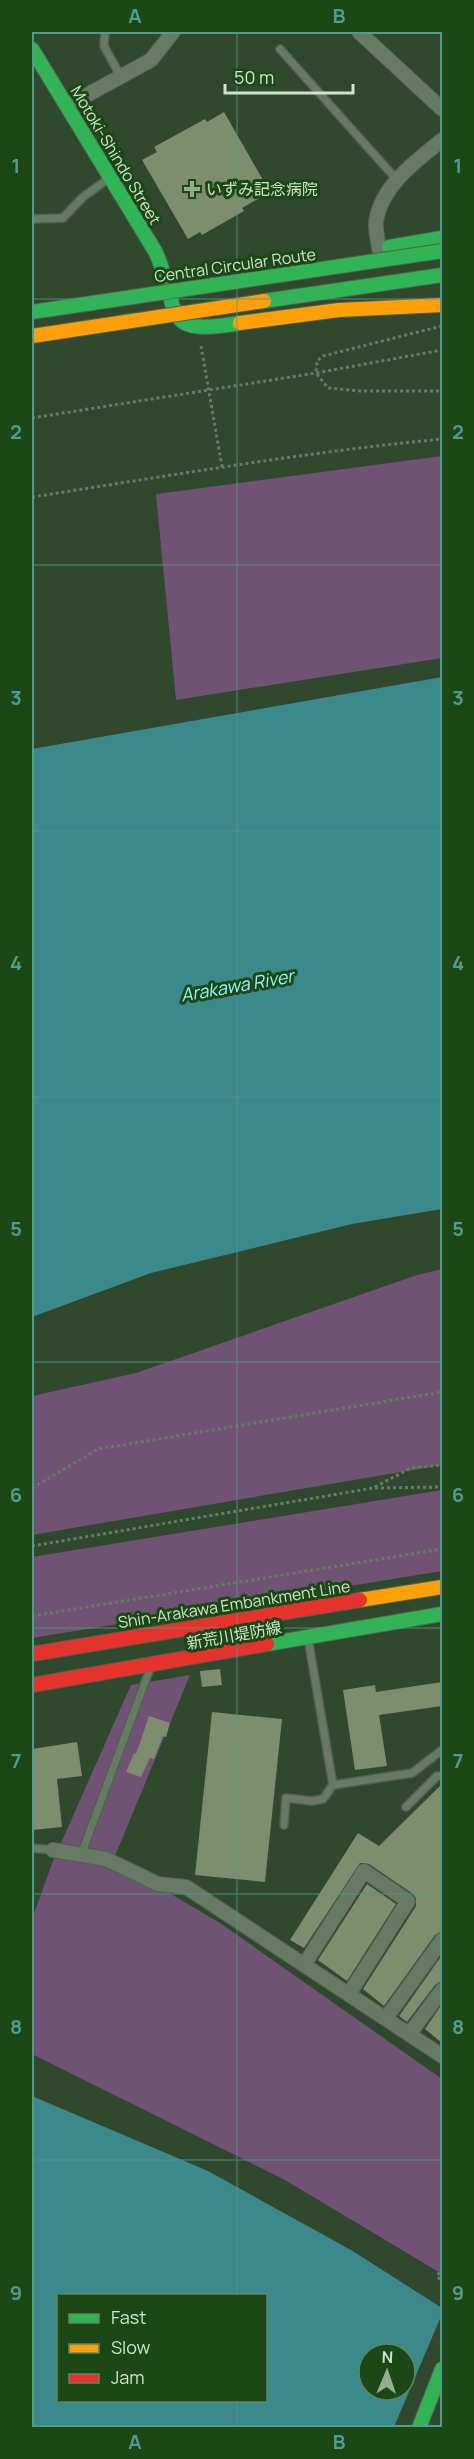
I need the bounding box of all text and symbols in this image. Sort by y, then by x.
text: A [128,2,142,29]
text: B [333,2,346,29]
scale bar [225,57,352,95]
text: 50 m [234,65,274,89]
street label: Motoki-Shindo Street [66,81,166,229]
text: 1 [12,152,20,179]
text: 1 [454,152,462,179]
place label: いずみ記念病院 [206,178,318,200]
marker: いずみ記念病院 [183,180,201,198]
street label: Central Circular Route [153,243,317,287]
text: 2 [10,418,22,445]
text: 2 [452,418,464,445]
text: 3 [10,684,22,711]
text: 3 [452,684,464,711]
text: 4 [10,949,22,976]
text: 4 [452,949,464,976]
water label: Arakawa River [179,963,298,1007]
text: 5 [10,1215,22,1242]
text: 5 [452,1215,464,1242]
text: 6 [10,1481,22,1508]
text: 6 [452,1481,464,1508]
street label: Shin-Arakawa Embankment Line [116,1575,352,1633]
street label: 新荒川堤防線 [185,1616,283,1654]
text: 7 [11,1747,21,1774]
text: 7 [453,1747,463,1774]
text: 8 [10,2013,22,2040]
text: 8 [452,2013,464,2040]
text: 9 [10,2279,22,2306]
text: 9 [452,2279,464,2306]
legend [57,2294,267,2402]
text: Fast [111,2305,146,2329]
text: Slow [111,2335,151,2359]
north arrow [357,2342,417,2402]
text: N [381,2346,394,2368]
text: Jam [111,2365,145,2389]
text: A [128,2428,142,2455]
text: B [333,2428,346,2455]

